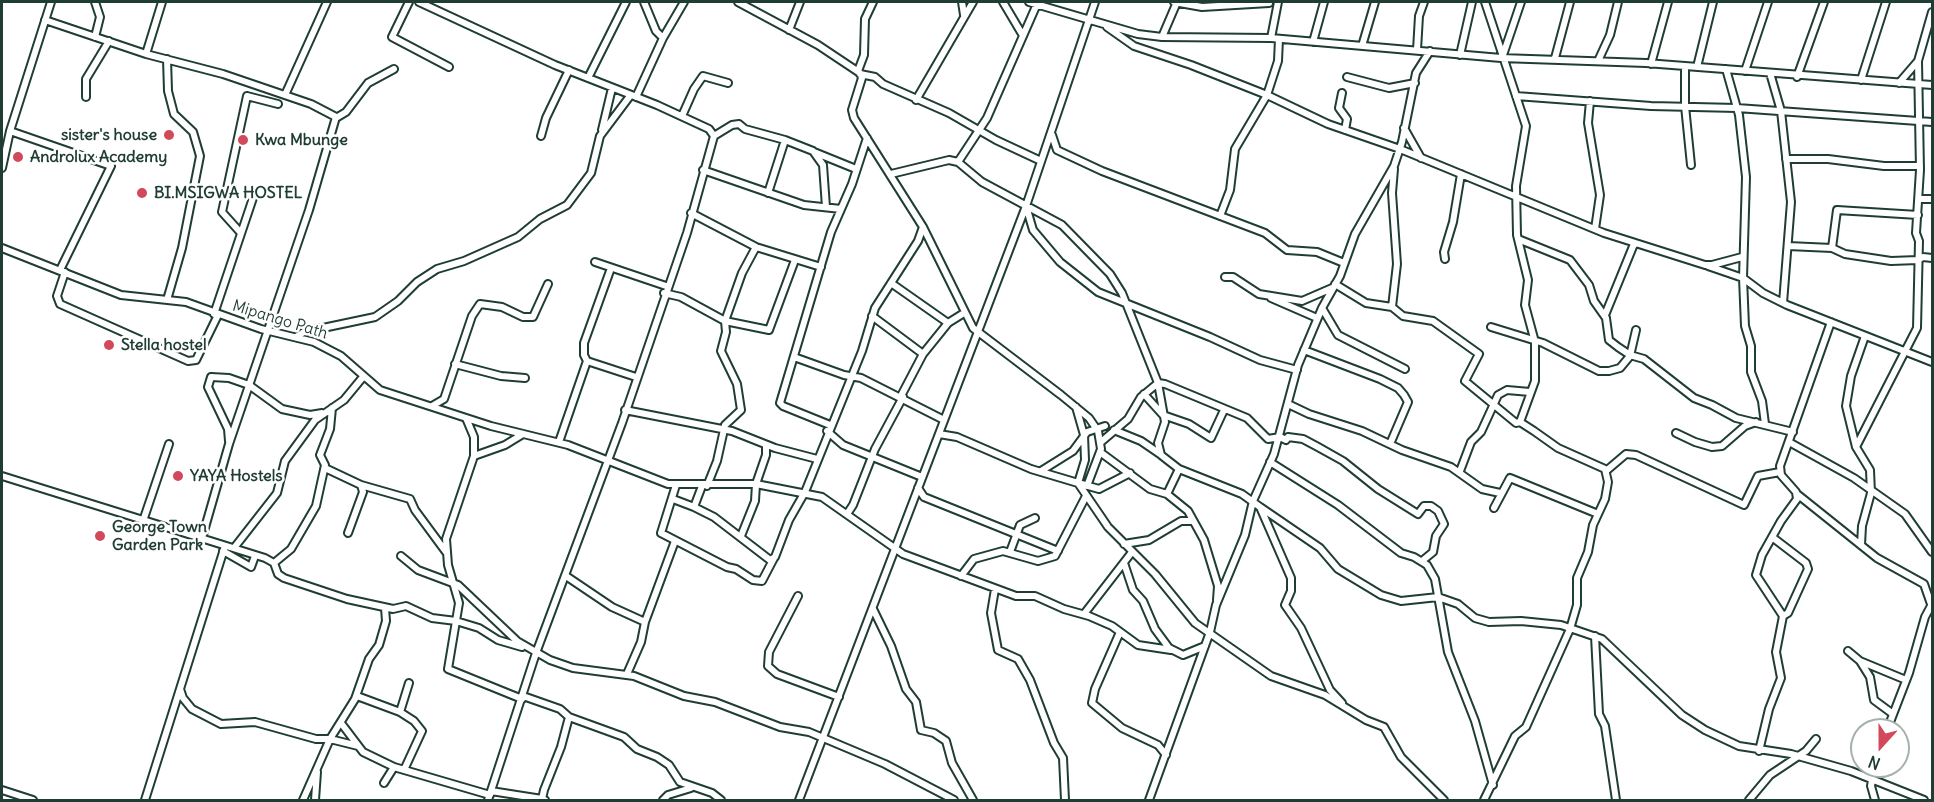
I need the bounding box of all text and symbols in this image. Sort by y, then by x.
place label: sister's house [61,125,157,145]
marker: sister's house [162,128,176,142]
place label: Kwa Mbunge [255,130,348,150]
marker: Kwa Mbunge [236,133,250,147]
place label: Androlux Academy [30,147,167,167]
marker: Androlux Academy [11,150,25,164]
place label: BI.MSIGWA HOSTEL [154,183,302,203]
marker: BI.MSIGWA HOSTEL [135,186,149,200]
street label: Mipango Path [230,296,330,344]
place label: Stella hostel [121,335,207,355]
marker: Stella hostel [102,338,116,352]
place label: YAYA Hostels [190,466,283,486]
marker: YAYA Hostels [171,469,185,483]
place label: George Town Garden Park [112,517,207,555]
marker: George Town Garden Park [93,529,107,543]
north arrow [1850,718,1910,778]
text: N [1866,752,1883,774]

